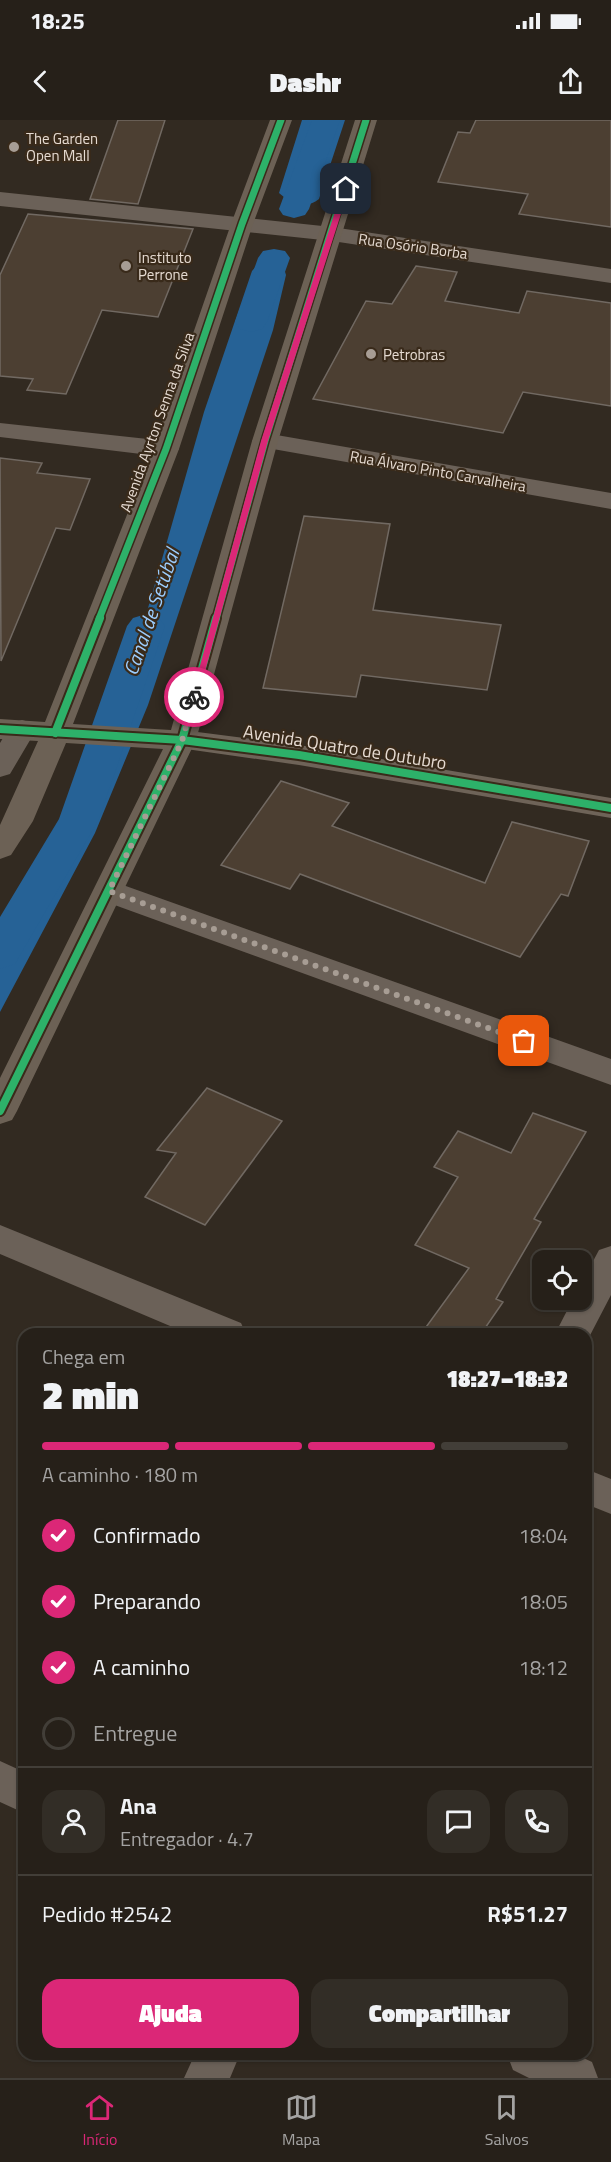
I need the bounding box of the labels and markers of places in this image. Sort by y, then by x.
place label: The Garden Open Mall [26,127,98,167]
marker: The Garden Open Mall [7,140,21,154]
pin [320,163,371,214]
place label: Instituto Perrone [138,246,192,286]
marker: Instituto Perrone [119,259,133,273]
place label: Petrobras [383,343,445,366]
marker: Petrobras [364,347,378,361]
pin [498,1015,549,1066]

